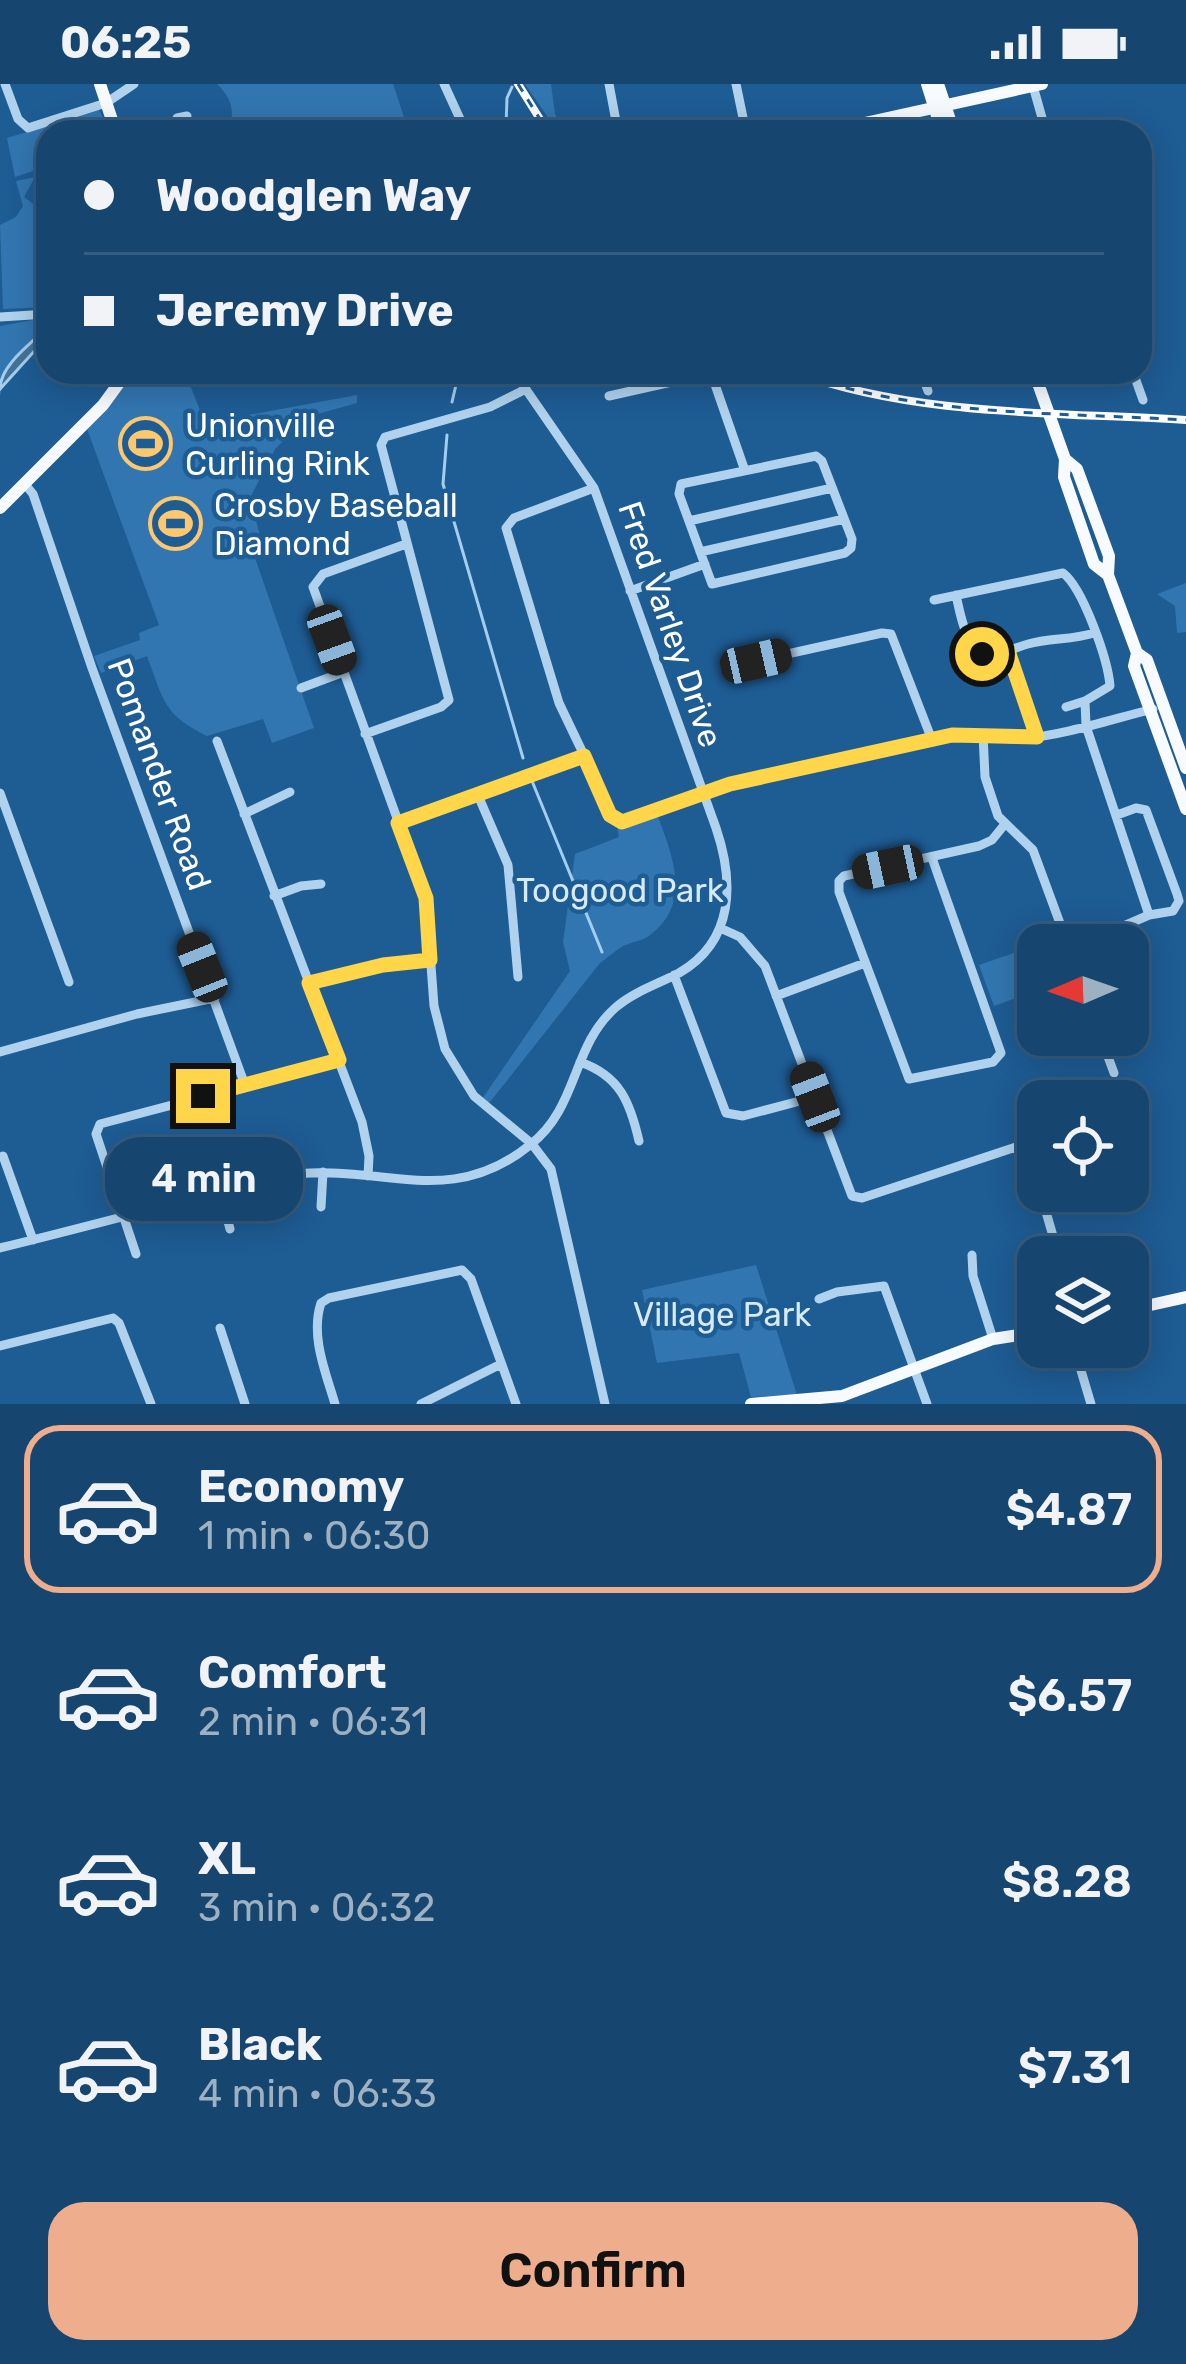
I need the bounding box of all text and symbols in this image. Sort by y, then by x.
text: 06:25 [60,16,191,69]
text: Woodglen Way [156,169,471,222]
text: Jeremy Drive [156,284,454,337]
place label: Unionville Curling Rink [185,406,370,483]
sports icon: Unionville Curling Rink [118,416,174,472]
place label: Crosby Baseball Diamond [214,486,458,563]
sports icon: Crosby Baseball Diamond [147,496,203,552]
street label: Fred Varley Drive [610,496,731,752]
car [303,600,361,680]
route start [955,627,1009,681]
car [717,635,795,687]
street label: Pomander Road [100,653,220,895]
car [849,842,927,892]
park label: Toogood Park [516,871,724,910]
north arrow [1017,924,1149,1056]
map controls [1017,924,1149,1368]
car [172,927,232,1007]
car [785,1057,845,1137]
route end [176,1069,230,1123]
button: locate [1017,1080,1149,1212]
callout: 4 min [104,1138,302,1222]
text: 4 min [151,1156,257,1202]
button: layers [1017,1236,1149,1368]
park label: Village Park [633,1295,811,1334]
icon: car [54,1455,162,1563]
text: Economy [198,1460,404,1513]
text: $4.87 [1006,1483,1132,1536]
text: 1 min · 06:30 [198,1513,430,1559]
icon: car [54,1641,162,1749]
text: Comfort [198,1646,387,1699]
text: $6.57 [1008,1669,1132,1722]
text: 2 min · 06:31 [198,1699,428,1745]
icon: car [54,1827,162,1935]
text: XL [198,1832,256,1885]
text: $8.28 [1002,1855,1132,1908]
text: 3 min · 06:32 [198,1885,435,1931]
icon: car [54,2013,162,2121]
text: Black [198,2018,322,2071]
text: $7.31 [1018,2041,1132,2094]
text: 4 min · 06:33 [198,2071,437,2117]
button: Confirm [48,2202,1138,2340]

